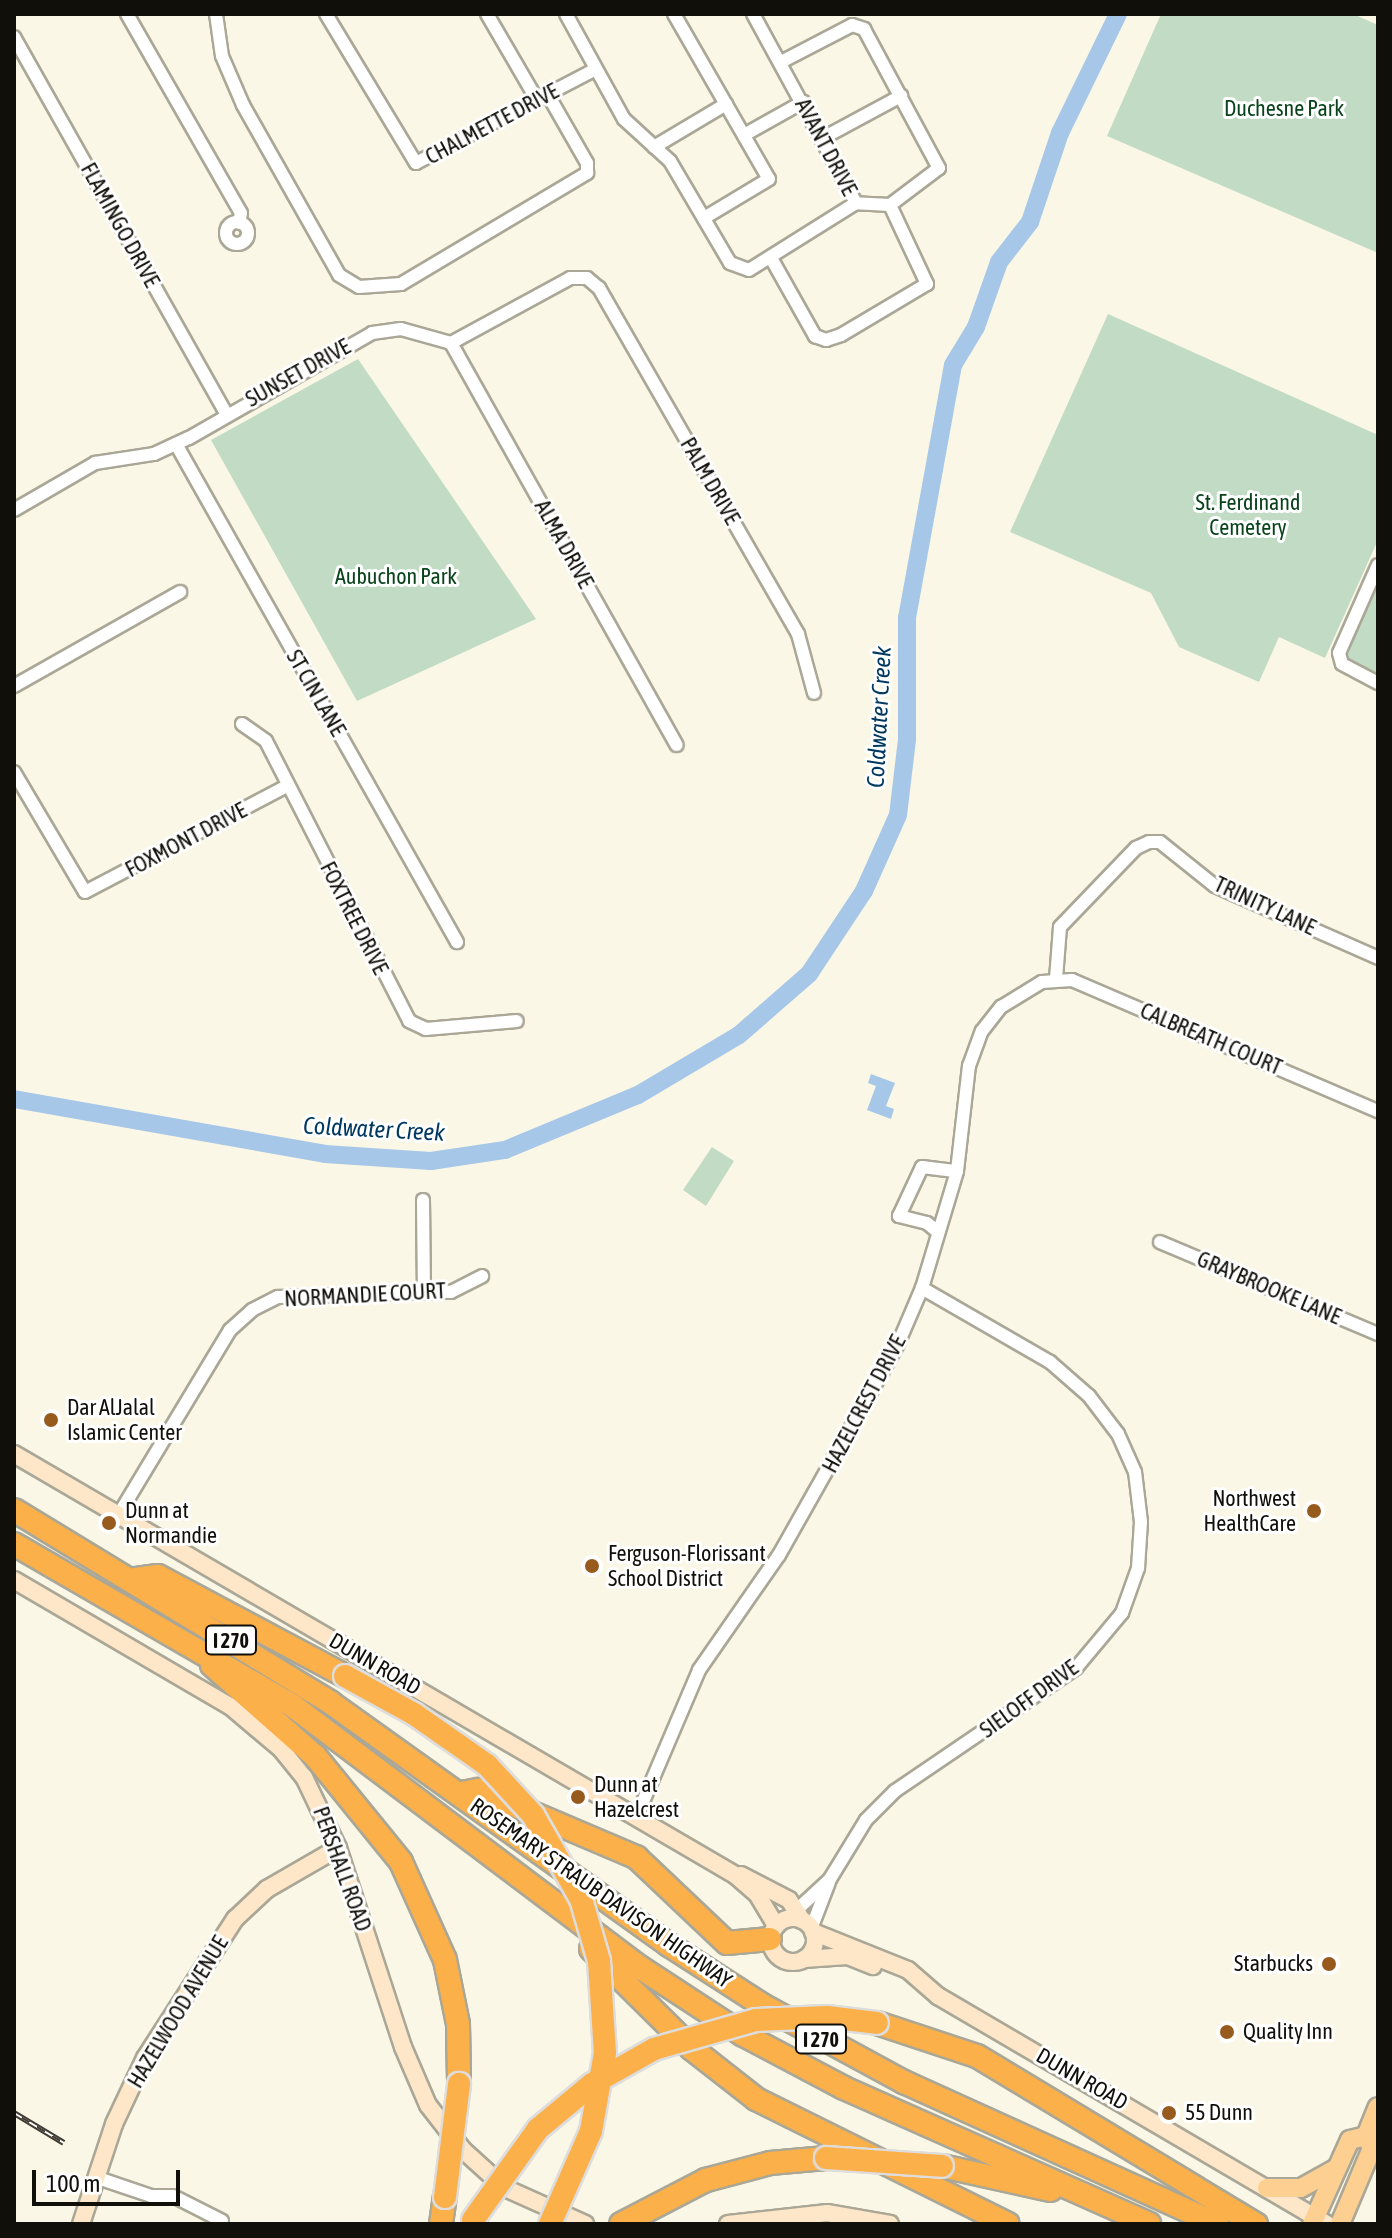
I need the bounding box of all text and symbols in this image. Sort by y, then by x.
street label: CHALMETTE DRIVE [421,78,563,170]
street label: AVANT DRIVE [789,94,863,200]
park label: Duchesne Park [1224,96,1344,122]
street label: FLAMINGO DRIVE [75,158,165,292]
street label: SUNSET DRIVE [241,333,355,413]
street label: PALM DRIVE [675,433,745,529]
park label: St. Ferdinand Cemetery [1196,489,1300,540]
street label: ALMA DRIVE [529,495,599,593]
park label: Aubuchon Park [335,564,457,590]
street label: ST CIN LANE [281,645,351,741]
water label: Coldwater Creek [861,646,897,788]
street label: FOXMONT DRIVE [121,797,251,883]
street label: FOXTREE DRIVE [314,857,394,979]
street label: TRINITY LANE [1210,871,1320,941]
street label: CALBREATH COURT [1136,997,1286,1081]
water label: Coldwater Creek [303,1111,445,1147]
street label: GRAYBROOKE LANE [1193,1246,1345,1330]
street label: NORMANDIE COURT [284,1278,446,1312]
street label: HAZELCREST DRIVE [817,1331,911,1477]
place label: Dar AlJalal Islamic Center [67,1394,182,1446]
marker: Dar AlJalal Islamic Center [42,1411,60,1429]
place label: Northwest HealthCare [1204,1485,1296,1536]
place label: Dunn at Normandie [125,1497,217,1548]
marker: Northwest HealthCare [1303,1500,1325,1522]
marker: Dunn at Normandie [100,1514,118,1532]
place label: Ferguson-Florissant School District [608,1540,766,1592]
marker: Ferguson-Florissant School District [583,1557,601,1575]
road number: I 270 [203,1624,259,1656]
street label: DUNN ROAD [325,1627,425,1701]
street label: SIELOFF DRIVE [975,1655,1083,1743]
place label: Dunn at Hazelcrest [594,1771,679,1822]
marker: Dunn at Hazelcrest [569,1788,587,1806]
street label: ROSEMARY STRAUB DAVISON HIGHWAY [465,1792,737,1994]
street label: PERSHALL ROAD [307,1803,377,1935]
street label: HAZELWOOD AVENUE [122,1931,234,2093]
place label: Starbucks [1234,1951,1313,1977]
marker: Starbucks [1320,1955,1338,1973]
place label: Quality Inn [1243,2019,1333,2045]
road number: I 270 [793,2023,849,2055]
marker: Quality Inn [1218,2023,1236,2041]
street label: DUNN ROAD [1032,2042,1132,2116]
place label: 55 Dunn [1185,2100,1253,2126]
marker: 55 Dunn [1160,2104,1178,2122]
scale bar [36,2154,184,2204]
text: 100 m [46,2170,100,2197]

